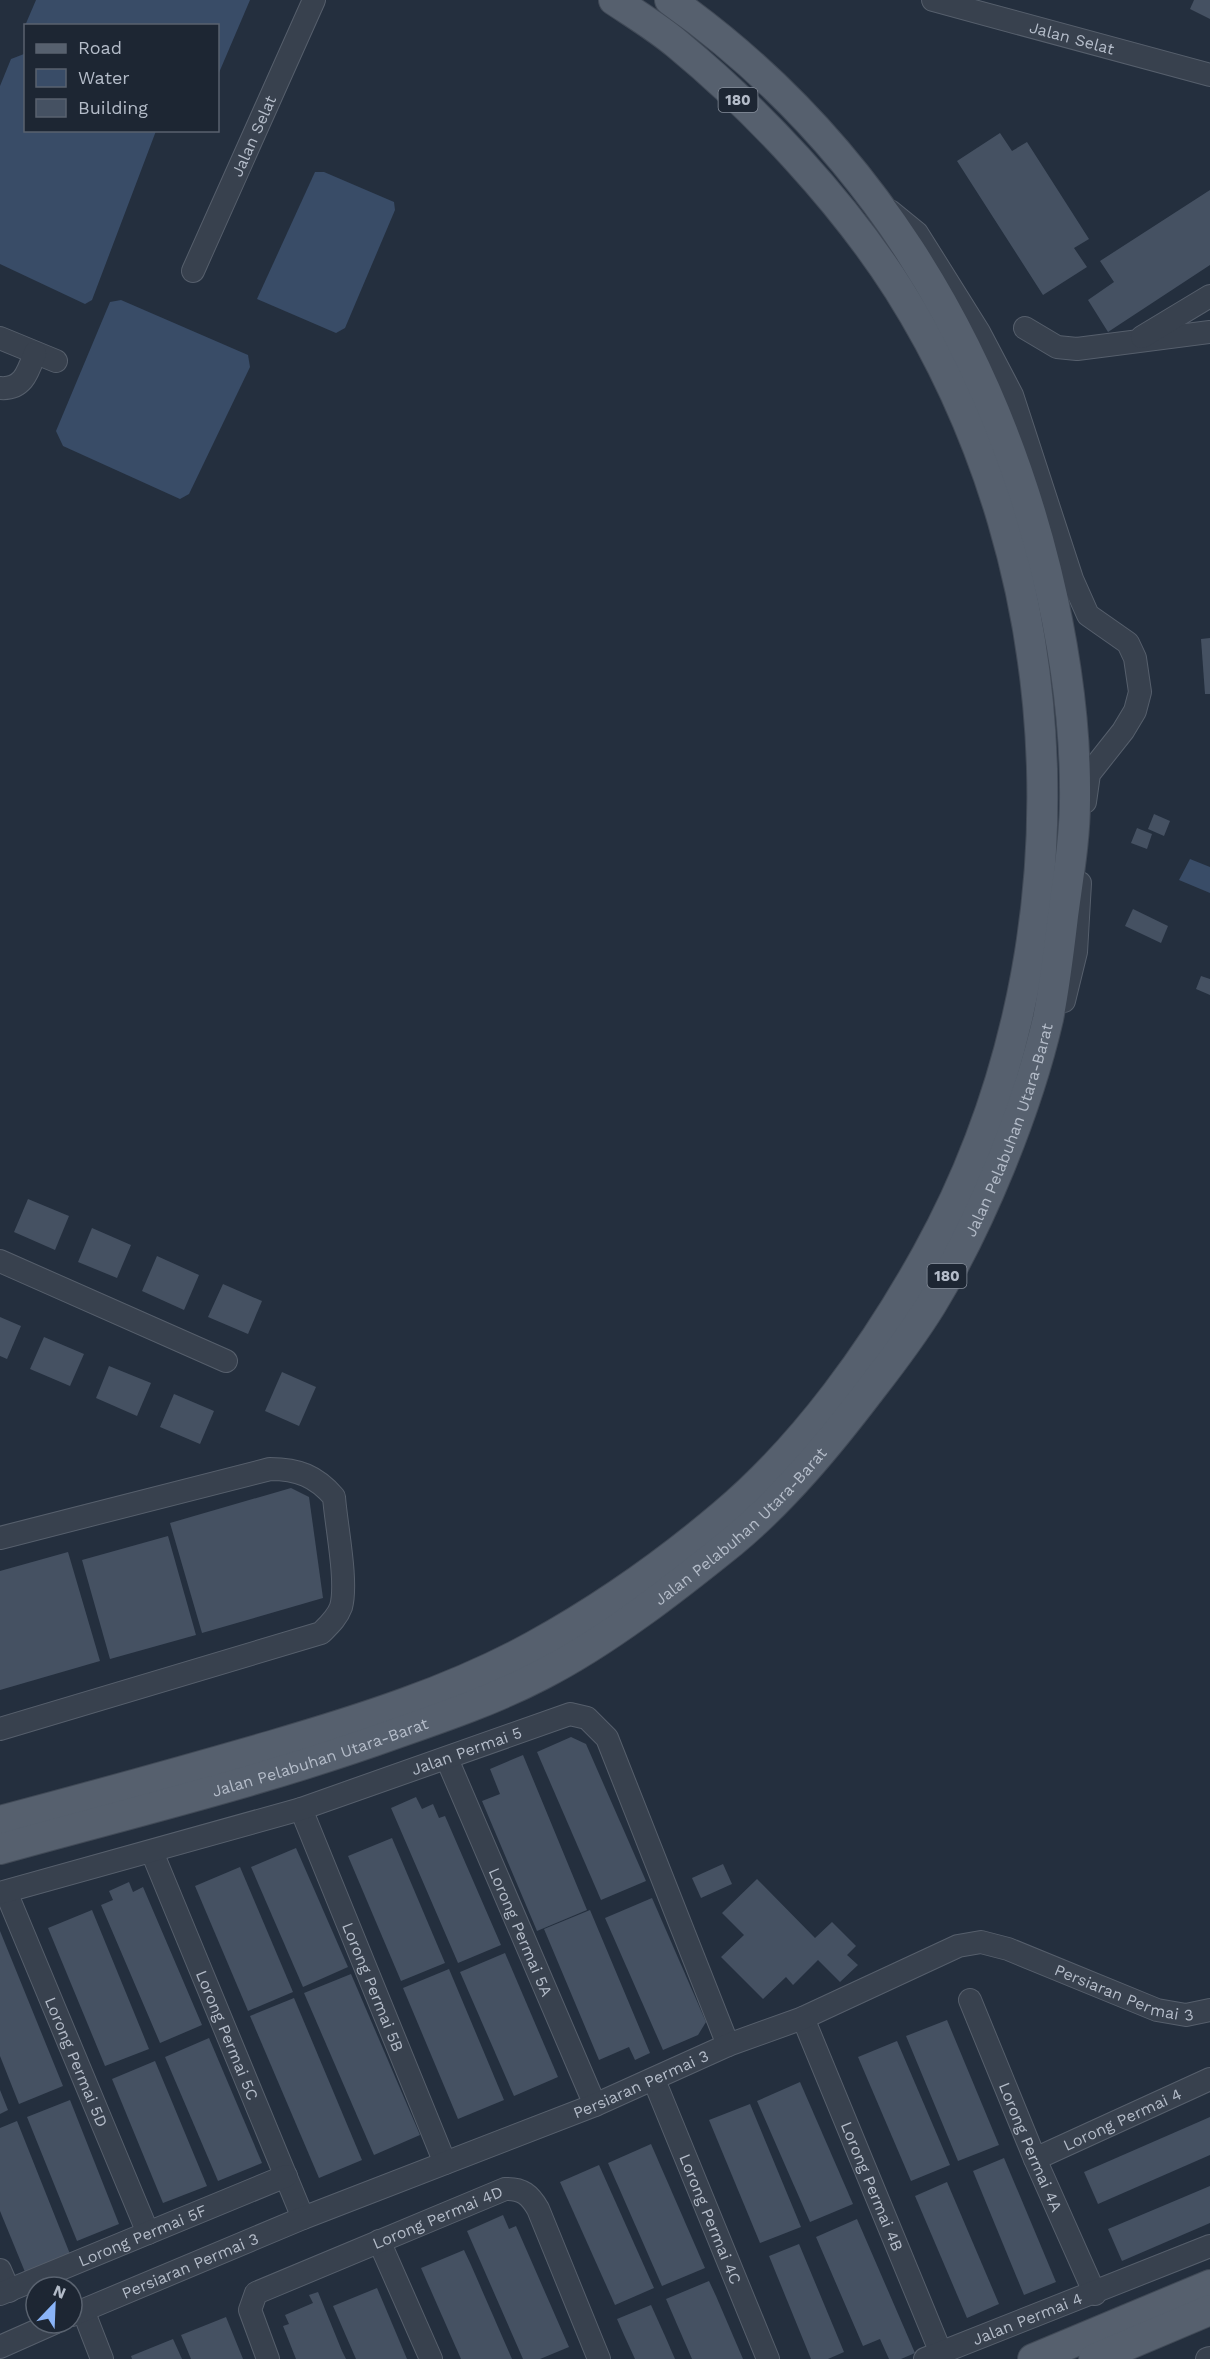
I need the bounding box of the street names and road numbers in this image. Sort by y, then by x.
street label: Jalan Selat [1027,18,1117,59]
road number: 180 [718,88,758,112]
street label: Jalan Selat [227,92,280,180]
street label: Jalan Pelabuhan Utara-Barat [961,1021,1057,1240]
road number: 180 [928,1264,966,1288]
street label: Jalan Pelabuhan Utara-Barat [651,1444,831,1609]
street label: Jalan Pelabuhan Utara-Barat [210,1714,431,1801]
street label: Jalan Permai 5 [409,1723,524,1779]
street label: Lorong Permai 5A [485,1865,557,2000]
street label: Lorong Permai 5B [338,1920,408,2054]
street label: Persiaran Permai 3 [1052,1960,1195,2025]
street label: Lorong Permai 5C [192,1968,262,2103]
street label: Lorong Permai 5D [41,1994,112,2130]
street label: Persiaran Permai 3 [570,2046,712,2123]
street label: Lorong Permai 4A [995,2080,1066,2215]
street label: Lorong Permai 4 [1060,2084,1185,2155]
street label: Lorong Permai 4B [837,2119,907,2254]
street label: Lorong Permai 4C [675,2151,745,2287]
street label: Lorong Permai 4D [370,2182,506,2253]
street label: Lorong Permai 5F [75,2201,210,2271]
street label: Persiaran Permai 3 [119,2229,261,2303]
street label: Jalan Permai 4 [970,2289,1085,2349]

